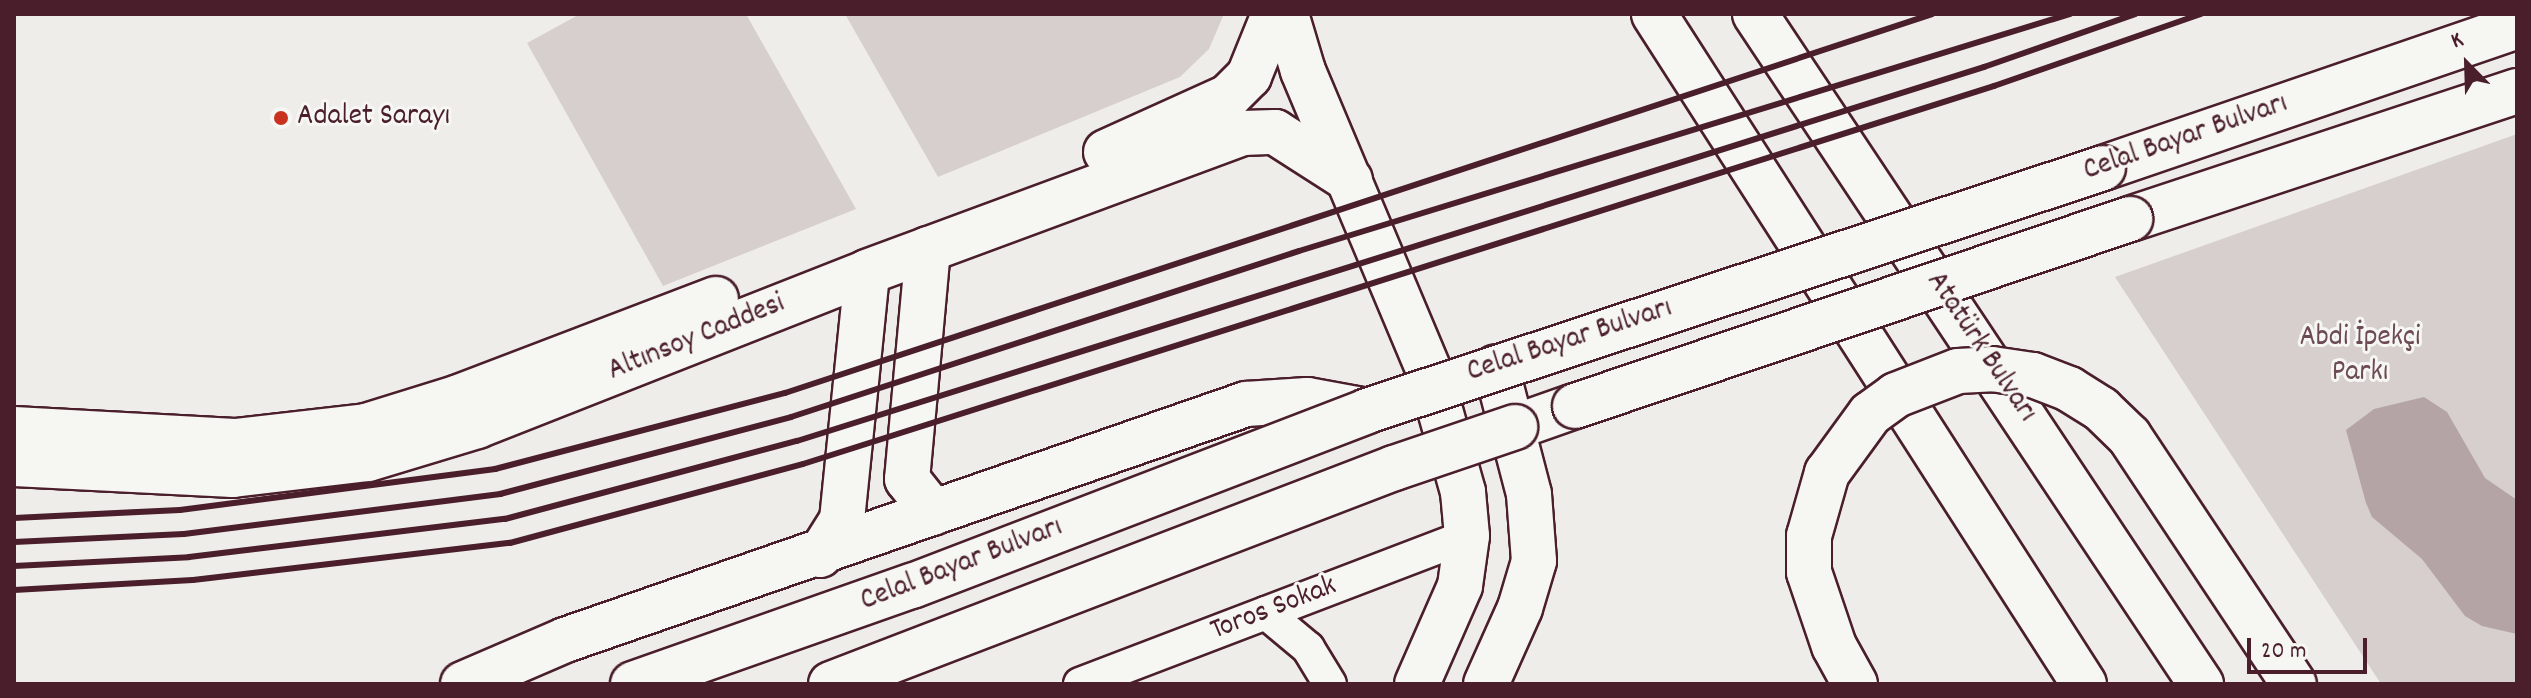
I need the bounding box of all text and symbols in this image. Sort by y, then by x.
north arrow [2427,24,2507,104]
text: K [2447,25,2468,58]
street label: Celal Bayar Bulvarı [2079,87,2293,191]
place label: Adalet Sarayı [297,100,450,136]
marker: Adalet Sarayı [272,109,290,127]
street label: Atatürk Bulvarı [1917,266,2043,430]
street label: Altınsoy Caddesi [603,287,791,391]
street label: Celal Bayar Bulvarı [1463,292,1677,392]
park label: Abdi İpekçi Parkı [2299,321,2421,392]
street label: Celal Bayar Bulvarı [856,511,1068,621]
street label: Toros Sokak [1206,570,1342,650]
scale bar [2251,622,2371,672]
text: 20 m [2261,635,2307,669]

